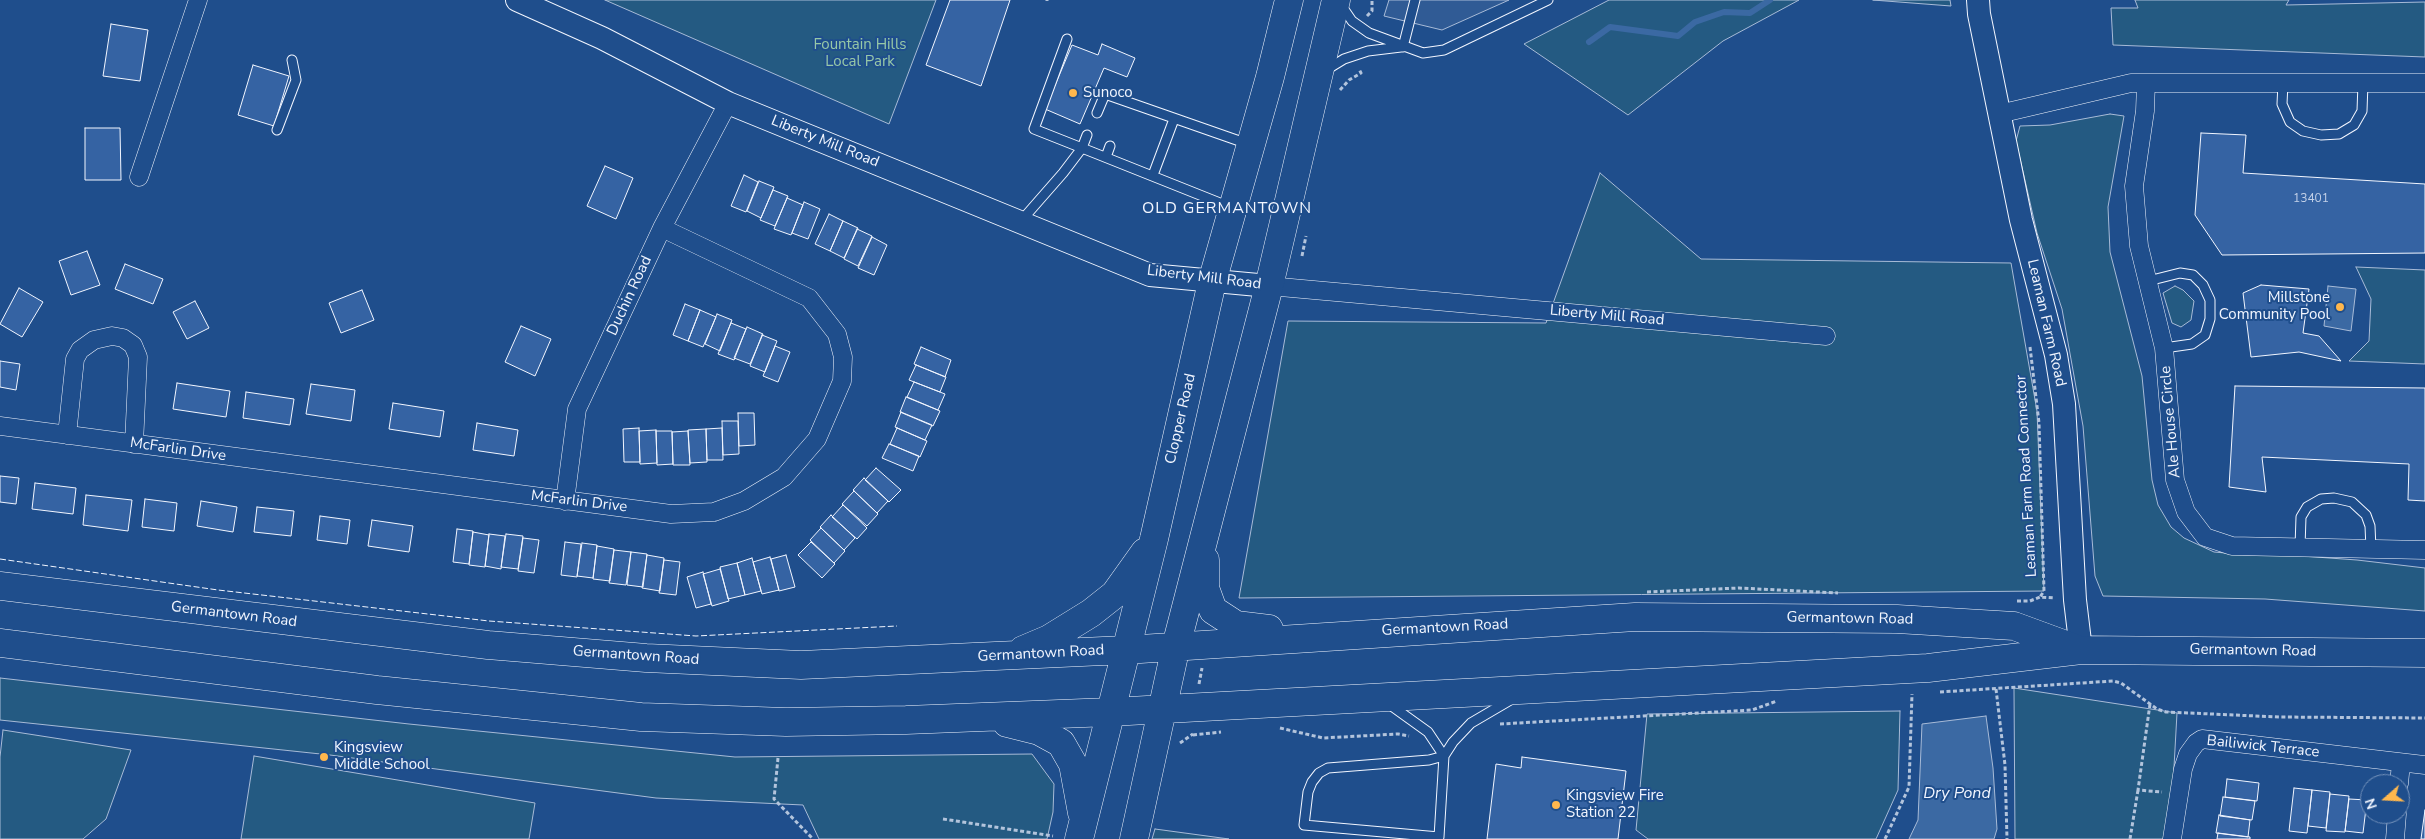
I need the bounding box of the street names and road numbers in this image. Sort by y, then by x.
street label: Liberty Mill Road [768,112,882,172]
street label: Duchin Road [604,253,656,339]
street label: Leaman Farm Road [2023,258,2069,388]
street label: Liberty Mill Road [1146,262,1262,294]
street label: Liberty Mill Road [1549,302,1665,330]
street label: Ale House Circle [2157,365,2185,479]
street label: Clopper Road [1162,372,1200,466]
street label: Leaman Farm Road Connector [2013,374,2041,578]
street label: McFarlin Drive [129,434,227,466]
street label: McFarlin Drive [530,487,628,517]
street label: Germantown Road [170,598,298,632]
street label: Germantown Road [1786,609,1914,629]
street label: Germantown Road [1381,616,1509,640]
street label: Germantown Road [2189,641,2317,661]
street label: Germantown Road [977,642,1105,666]
street label: Germantown Road [572,643,700,669]
street label: Bailiwick Terrace [2206,732,2320,762]

